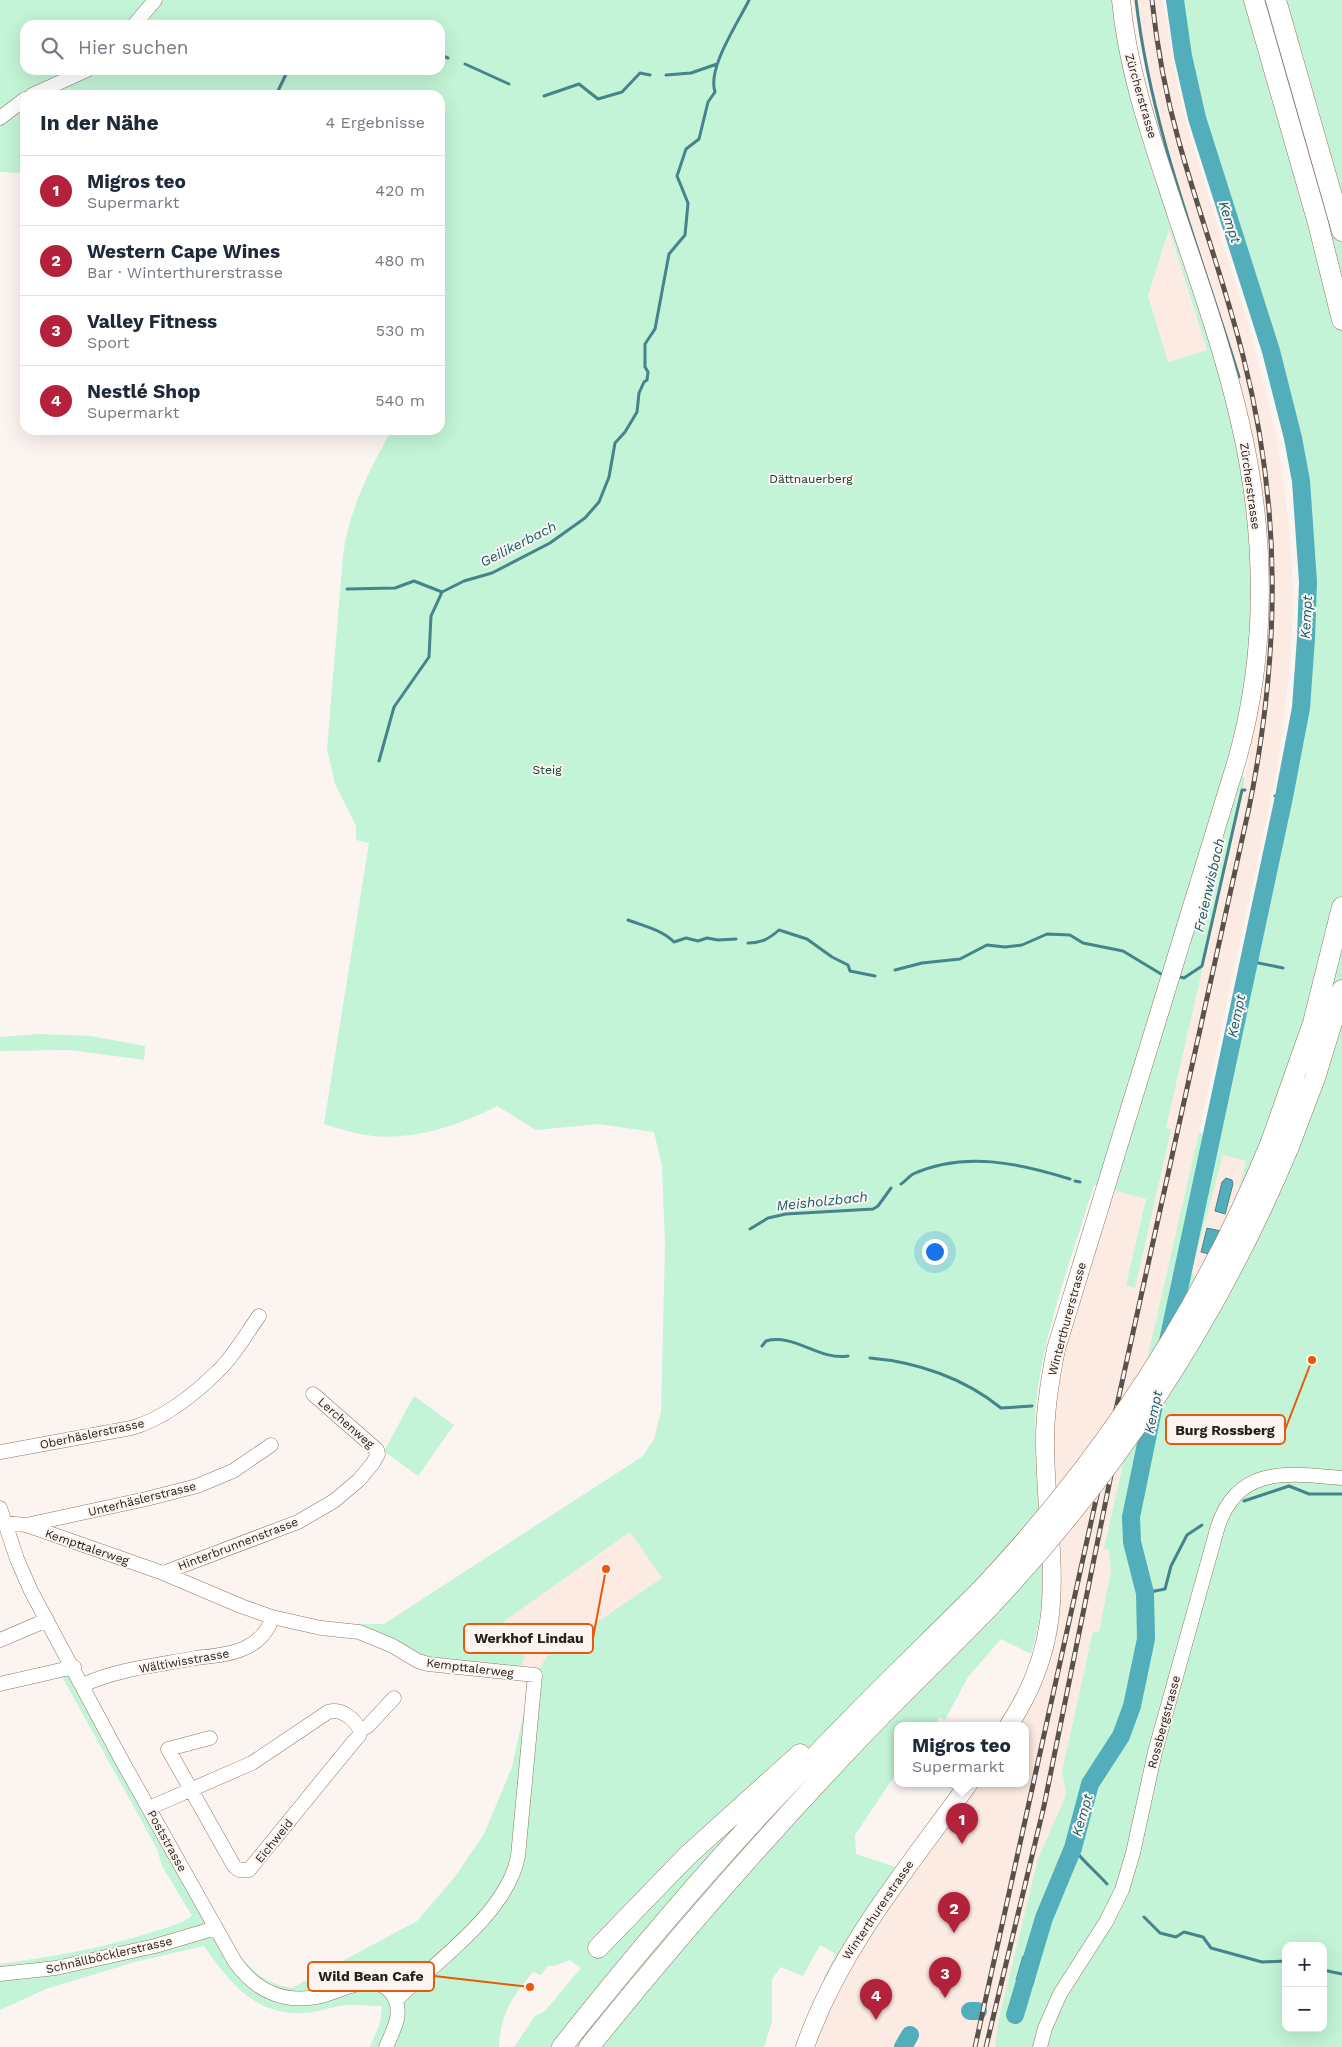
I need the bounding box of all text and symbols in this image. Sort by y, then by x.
search box [20,20,445,75]
icon: search [38,34,66,62]
text: Hier suchen [78,36,189,59]
street label: Zürcherstrasse [1122,52,1160,140]
text: In der Nähe [40,110,159,135]
text: 4 Ergebnisse [325,113,425,132]
text: Migros teo [87,170,186,193]
text: 1 [53,181,59,200]
text: 420 m [375,181,425,200]
text: Supermarkt [87,193,179,212]
water label: Kempt [1216,199,1244,245]
text: Western Cape Wines [87,240,280,263]
text: 2 [51,251,61,270]
text: 480 m [375,251,425,270]
text: Bar · Winterthurerstrasse [87,263,283,282]
text: Valley Fitness [87,310,217,333]
text: 3 [51,321,61,340]
text: 530 m [376,321,425,340]
text: Sport [87,333,130,352]
text: Nestlé Shop [87,380,200,403]
text: 4 [51,391,61,410]
text: 540 m [375,391,425,410]
text: Supermarkt [87,403,179,422]
street label: Zürcherstrasse [1237,442,1263,530]
park label: Dättnauerberg [769,472,853,486]
water label: Geilikerbach [477,518,559,570]
water label: Kempt [1297,595,1315,639]
park label: Steig [532,763,562,777]
water label: Freienwisbach [1190,837,1228,933]
water label: Kempt [1224,993,1248,1039]
water label: Meisholzbach [776,1188,868,1214]
your location [922,1239,948,1265]
street label: Winterthurerstrasse [1045,1261,1089,1377]
water label: Kempt [1141,1389,1165,1435]
street label: Lerchenweg [315,1395,378,1452]
callout: Burg Rossberg [1166,1415,1285,1444]
street label: Oberhäslerstrasse [38,1416,146,1452]
text: Burg Rossberg [1175,1422,1275,1438]
street label: Unterhäslerstrasse [87,1479,198,1519]
street label: Hinterbrunnenstrasse [176,1515,300,1573]
street label: Kempttalerweg [43,1526,131,1568]
callout: Werkhof Lindau [464,1624,593,1653]
text: Werkhof Lindau [474,1630,584,1646]
street label: Wältiwisstrasse [138,1646,230,1676]
street label: Kempttalerweg [426,1656,515,1680]
street label: Rossbergstrasse [1145,1674,1183,1770]
popup [894,1722,1029,1787]
text: Migros teo [912,1734,1011,1757]
text: Supermarkt [912,1757,1004,1776]
water label: Kempt [1068,1792,1096,1838]
pin: 1 [946,1803,978,1844]
street label: Poststrasse [144,1808,190,1874]
street label: Eichweid [252,1816,296,1866]
street label: Winterthurerstrasse [839,1857,917,1962]
pin: 2 [938,1892,970,1933]
street label: Schnällböcklerstrasse [44,1934,174,1976]
map controls [1282,1942,1327,2032]
button: + [1282,1942,1327,1987]
pin: 3 [929,1957,961,1998]
callout: Wild Bean Cafe [308,1962,434,1991]
text: Wild Bean Cafe [318,1968,424,1984]
pin: 4 [860,1979,892,2020]
button: − [1282,1987,1327,2032]

